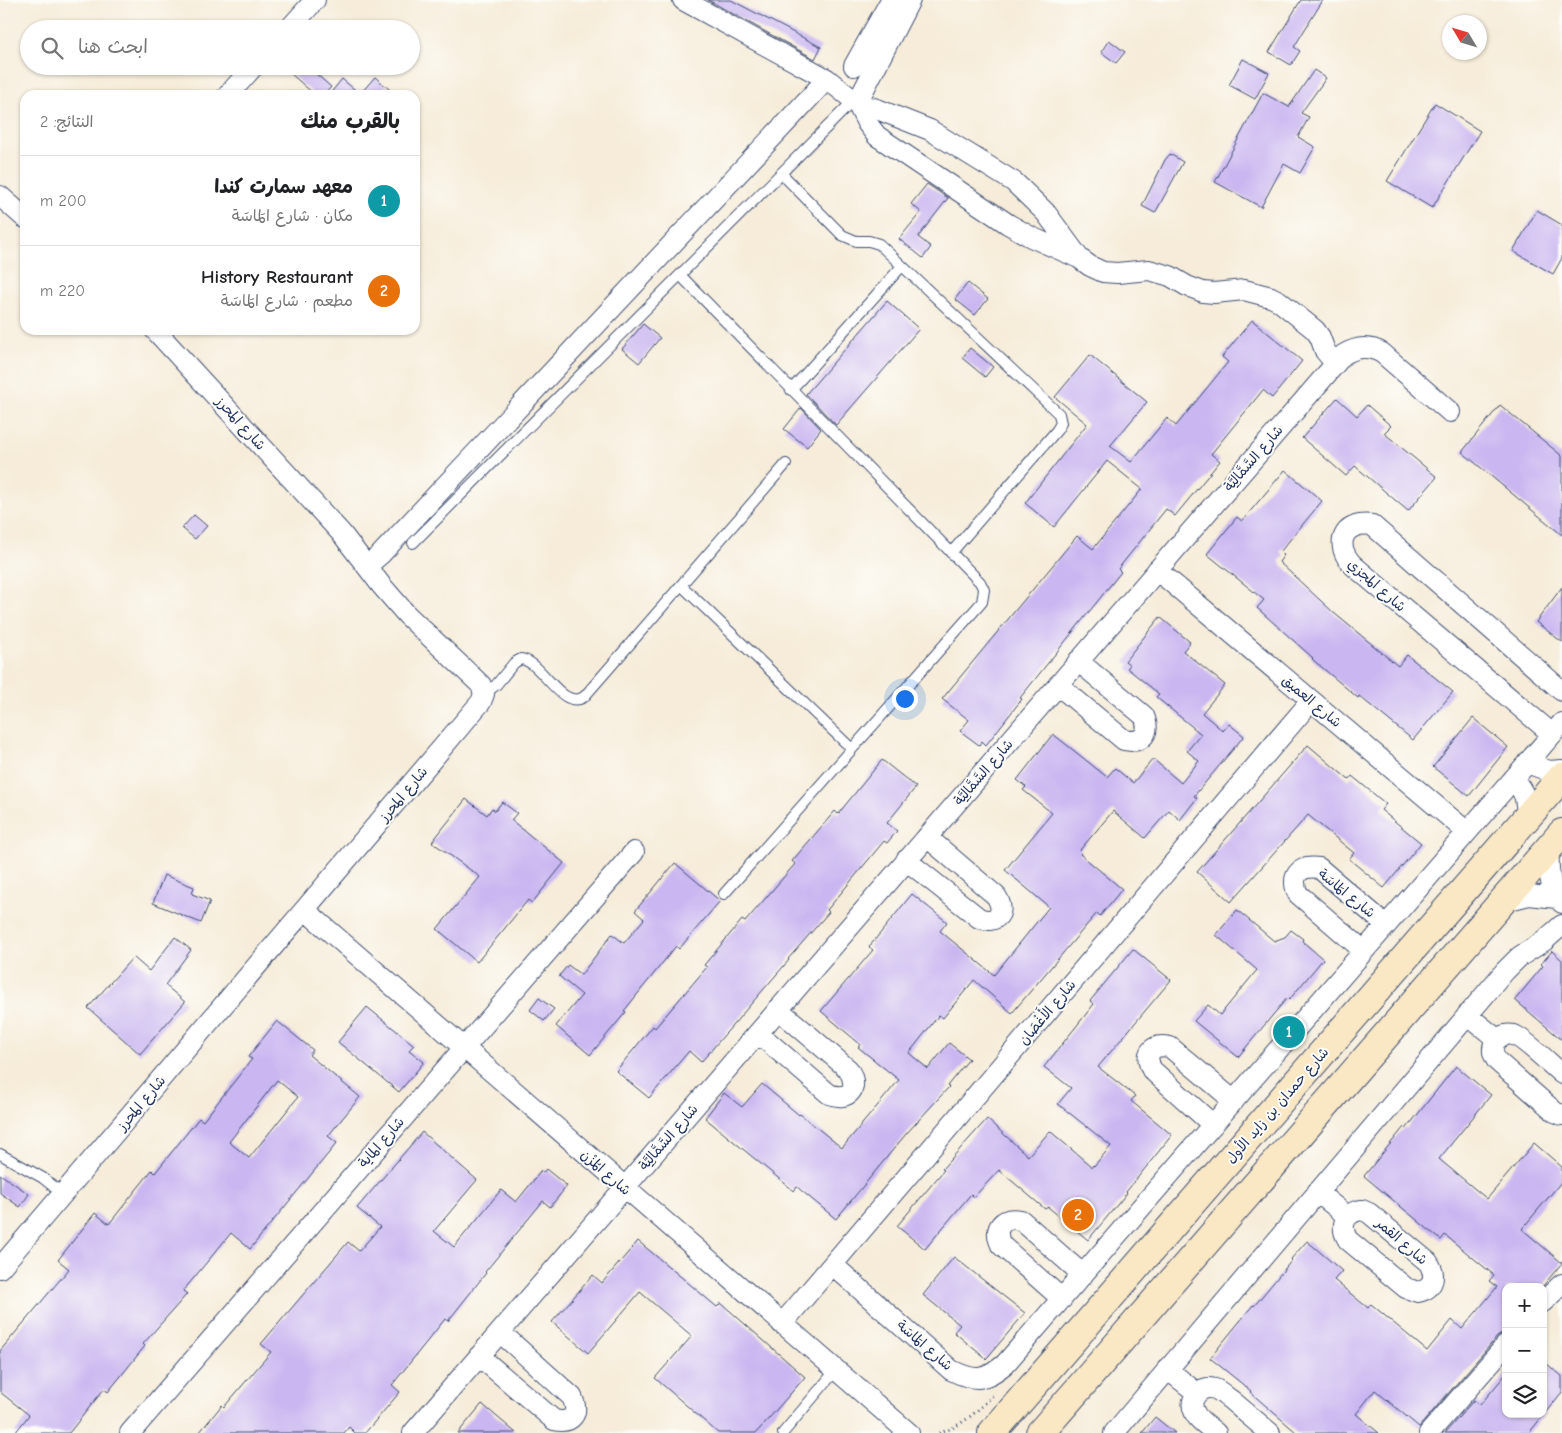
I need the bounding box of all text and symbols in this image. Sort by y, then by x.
north arrow [1442,15,1487,60]
search box [20,20,420,75]
icon: search [38,34,66,62]
text: ابحث هنا [78,36,148,58]
text: بالقرب منك [300,109,400,133]
text: النتائج: 2 [40,113,94,131]
text: معهد سمارت كندا [214,176,353,198]
text: 200 m [40,192,86,210]
text: 1 [381,192,387,210]
text: مكان · شارع المَاسَة [232,207,353,225]
text: History Restaurant [201,266,353,288]
text: 220 m [40,282,85,300]
text: 2 [380,282,388,300]
text: مطعم · شارع المَاسَة [221,292,353,310]
street label: شارع المحرز [211,392,269,454]
street label: شارع السَّمَّالِيَّة [1220,422,1287,495]
street label: شارع المجزي [1343,555,1409,617]
street label: شارع العميق [1278,672,1345,732]
your location [892,686,918,712]
street label: شارع السَّمَّالِيَّة [950,736,1017,809]
street label: شارع المحرز [375,763,432,827]
street label: شارع المَاسَة [1314,865,1379,922]
street label: شارع الأَغْصَان [1012,974,1080,1049]
pin: 1 [1273,1013,1305,1051]
street label: شارع حمدان بن زايد الأول [1222,1043,1333,1168]
street label: شارع المحرز [113,1072,170,1136]
street label: شارع السَّمَّالِيَّة [635,1101,702,1174]
street label: شارع الماية [355,1114,409,1172]
street label: شارع المُزْن [576,1146,634,1200]
pin: 2 [1062,1196,1094,1234]
street label: شارع القمر [1371,1214,1431,1269]
map controls [1502,1283,1547,1418]
button: + [1502,1283,1547,1328]
street label: شارع المَاسَة [893,1317,956,1375]
button: − [1502,1328,1547,1373]
button: layers [1502,1373,1547,1418]

